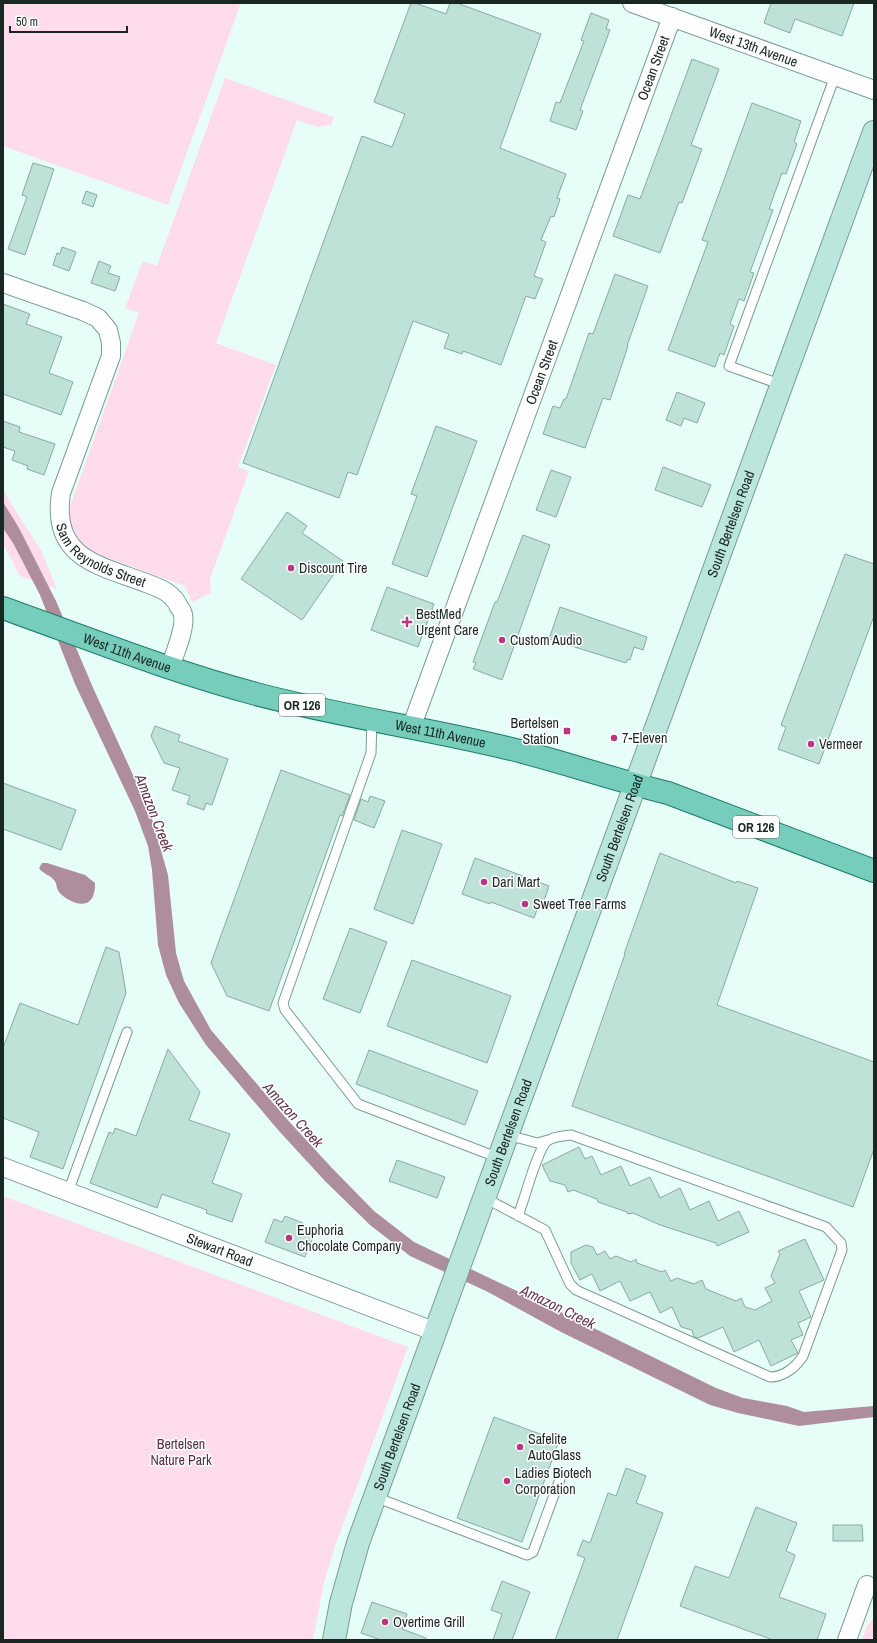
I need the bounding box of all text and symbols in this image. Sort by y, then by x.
scale bar [10,8,127,34]
text: 50 m [16,14,38,30]
street label: West 13th Avenue [707,22,800,71]
street label: Ocean Street [633,33,673,103]
street label: Ocean Street [521,337,562,407]
street label: South Bertelsen Road [703,468,758,580]
street label: Sam Reynolds Street [52,521,148,591]
place label: Discount Tire [299,559,367,577]
marker: Discount Tire [286,563,296,573]
place label: BestMed Urgent Care [416,605,479,639]
marker: BestMed Urgent Care [401,616,413,628]
street label: West 11th Avenue [81,629,173,677]
place label: Custom Audio [510,631,582,649]
marker: Custom Audio [497,635,507,645]
road number: OR 126 [279,694,325,716]
place label: Bertelsen Station [511,714,559,748]
street label: West 11th Avenue [394,716,487,752]
marker: Bertelsen Station [562,726,572,736]
place label: 7-Eleven [622,729,667,747]
marker: 7-Eleven [609,733,619,743]
place label: Vermeer [819,735,863,753]
marker: Vermeer [806,739,816,749]
water label: Amazon Creek [130,770,179,855]
street label: South Bertelsen Road [592,772,647,884]
road number: OR 126 [733,816,779,838]
place label: Dari Mart [492,873,540,891]
marker: Dari Mart [479,877,489,887]
place label: Sweet Tree Farms [533,895,626,913]
marker: Sweet Tree Farms [520,899,530,909]
water label: Amazon Creek [258,1077,329,1153]
street label: South Bertelsen Road [480,1077,536,1189]
place label: Euphoria Chocolate Company [297,1221,401,1255]
street label: Stewart Road [184,1229,256,1270]
marker: Euphoria Chocolate Company [284,1233,294,1243]
water label: Amazon Creek [516,1279,600,1334]
street label: South Bertelsen Road [369,1381,425,1493]
place label: Safelite AutoGlass [527,1430,581,1464]
park label: Bertelsen Nature Park [150,1435,212,1469]
marker: Safelite AutoGlass [515,1442,525,1452]
place label: Ladies Biotech Corporation [515,1464,592,1498]
marker: Ladies Biotech Corporation [502,1476,512,1486]
place label: Overtime Grill [393,1613,464,1631]
marker: Overtime Grill [380,1617,390,1627]

